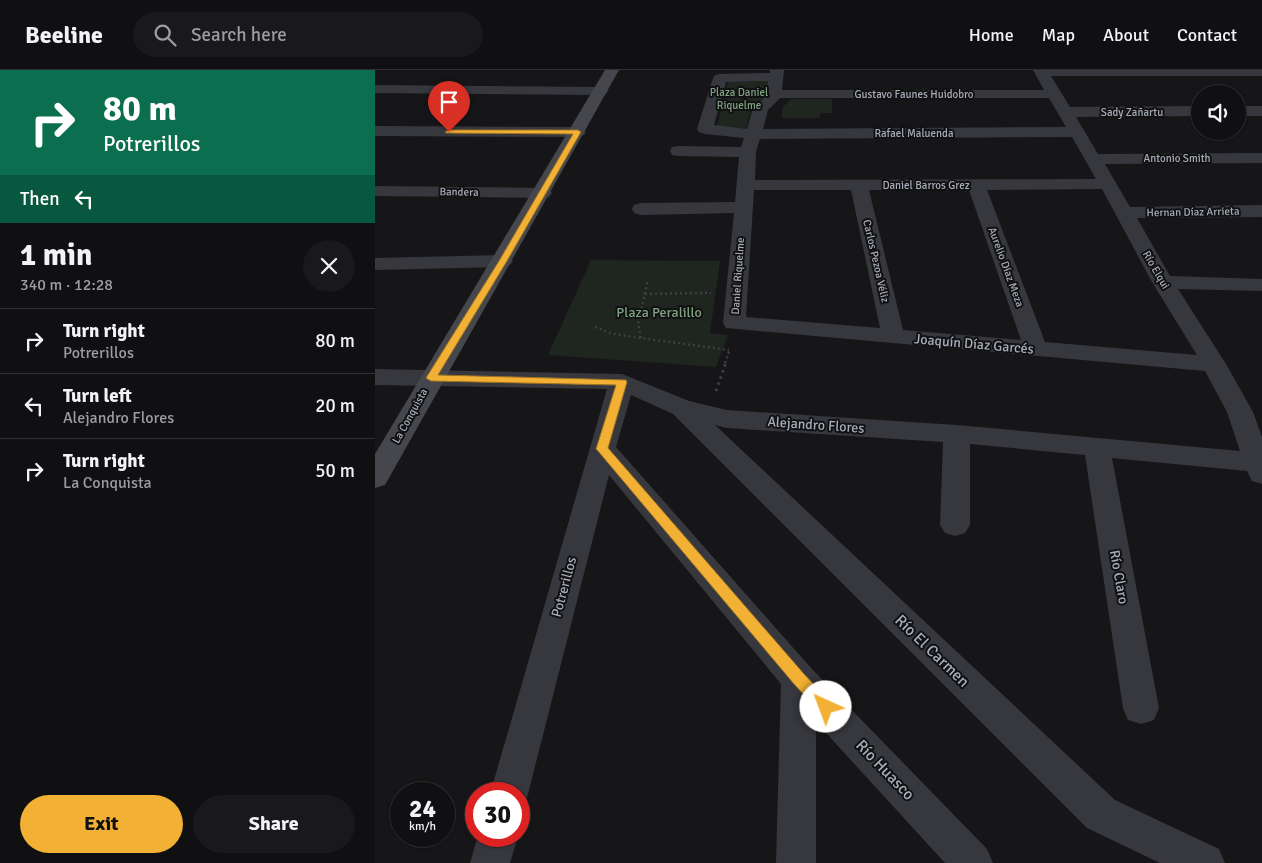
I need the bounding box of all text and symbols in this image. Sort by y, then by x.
search box [133,12,483,57]
text: Beeline [25,20,103,50]
icon: search [151,21,179,49]
text: Search here [191,23,287,47]
text: Home [969,24,1014,46]
text: Map [1042,24,1075,46]
text: About [1103,24,1149,46]
text: Contact [1177,24,1237,46]
pin [428,81,470,132]
map controls [1191,85,1246,140]
button: sound [1191,85,1246,140]
park label: Plaza Daniel Riquelme [710,86,768,112]
text: 80 m [103,87,177,130]
icon: arrive [435,88,463,116]
street label: Gustavo Faunes Huidobro [854,88,974,101]
icon: right [20,90,85,155]
street label: Sady Zañartu [1101,106,1163,119]
street label: Rafael Maluenda [875,127,954,140]
text: Potrerillos [103,130,200,157]
street label: Antonio Smith [1144,152,1210,165]
street label: Daniel Barros Grez [882,179,970,192]
icon: left [70,185,98,213]
street label: Bandera [439,185,479,199]
text: Then [20,187,60,211]
street label: Hernan Díaz Arrieta [1146,205,1240,219]
street label: Carlos Pezoa Véliz [860,218,892,304]
street label: Aurelio Díaz Meza [985,225,1027,309]
text: 1 min [20,237,92,274]
street label: Daniel Riquelme [729,237,747,315]
button: close [303,240,355,292]
street label: Río Elqui [1140,249,1172,291]
text: 340 m · 12:28 [20,275,113,295]
park label: Plaza Peralillo [616,304,702,321]
text: Turn right [63,319,145,343]
icon: right [20,327,48,355]
text: 80 m [315,329,355,353]
street label: Joaquín Díaz Garcés [913,330,1035,358]
text: Potrerillos [63,343,134,363]
text: Turn left [63,384,132,408]
street label: La Conquista [390,386,431,446]
icon: left [20,392,48,420]
text: 20 m [315,394,355,418]
text: Alejandro Flores [63,408,174,428]
street label: Alejandro Flores [767,413,865,437]
text: Turn right [63,449,145,473]
icon: right [20,457,48,485]
text: 50 m [315,459,355,483]
text: La Conquista [63,473,152,493]
street label: Río Claro [1106,549,1132,605]
street label: Potrerillos [548,555,580,619]
street label: Río El Carmen [890,610,974,692]
position arrow [799,680,851,732]
street label: Río Huasco [851,736,919,804]
speed limit sign: 30 [465,782,530,847]
text: 24 [409,793,436,824]
button: Exit [20,795,183,853]
button: Share [193,795,355,853]
text: km/h [409,819,436,834]

